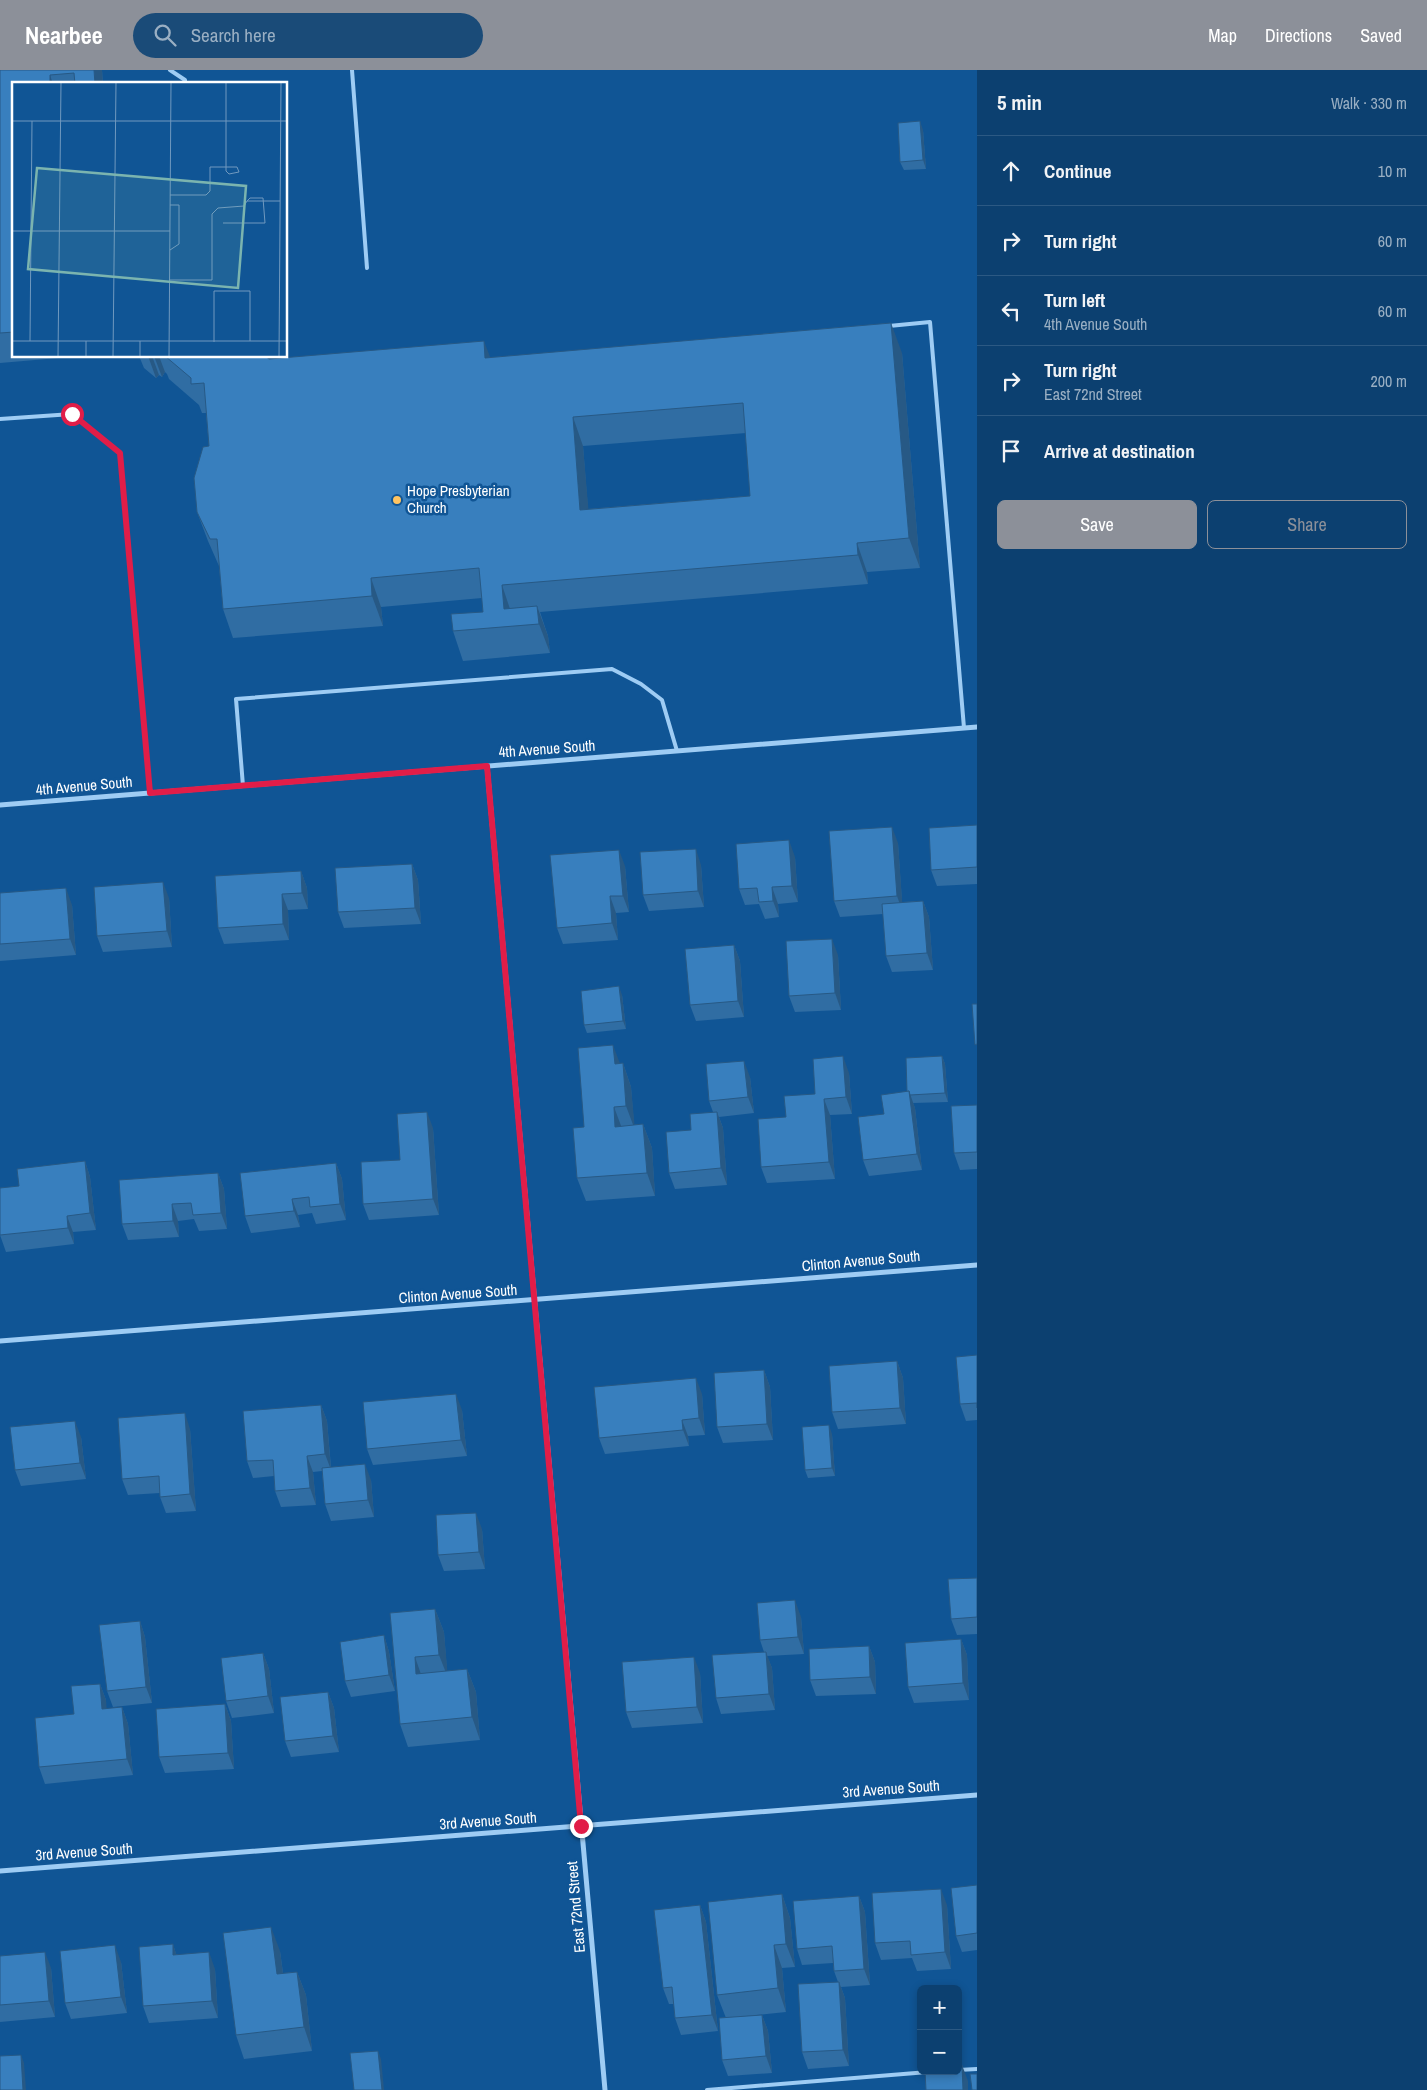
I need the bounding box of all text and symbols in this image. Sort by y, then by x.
search box [133,13,483,58]
text: Nearbee [25,19,103,51]
icon: search [151,21,179,49]
text: Search here [191,22,276,48]
text: Map [1208,23,1237,48]
text: Directions [1265,23,1332,48]
text: Saved [1360,23,1402,48]
inset map [12,82,288,358]
text: 5 min [997,88,1042,117]
text: Walk · 330 m [1331,92,1407,114]
icon: ahead [997,157,1025,185]
text: Continue [1044,158,1112,184]
text: 10 m [1378,160,1407,182]
icon: right [997,227,1025,255]
text: Turn right [1044,228,1116,254]
text: 60 m [1378,230,1407,252]
text: Turn left [1044,287,1105,313]
icon: left [997,297,1025,325]
text: 60 m [1378,300,1407,322]
text: 4th Avenue South [1044,313,1147,335]
text: Turn right [1044,357,1116,383]
icon: right [997,367,1025,395]
text: 200 m [1371,370,1407,392]
text: East 72nd Street [1044,383,1142,405]
route start [61,403,84,426]
icon: arrive [997,437,1025,465]
text: Arrive at destination [1044,438,1195,464]
place label: Hope Presbyterian Church [407,480,510,518]
marker: Hope Presbyterian Church [391,494,403,506]
button: Save [997,500,1197,549]
button: Share [1207,500,1407,549]
street label: 4th Avenue South [498,735,596,762]
street label: 4th Avenue South [35,771,133,800]
street label: Clinton Avenue South [801,1245,921,1276]
street label: Clinton Avenue South [398,1279,518,1308]
street label: 3rd Avenue South [842,1775,940,1802]
street label: 3rd Avenue South [439,1807,537,1834]
route end [570,1815,593,1838]
street label: 3rd Avenue South [35,1838,133,1865]
street label: East 72nd Street [561,1860,590,1954]
map controls [917,1985,962,2075]
button: + [917,1985,962,2030]
button: − [917,2030,962,2075]

